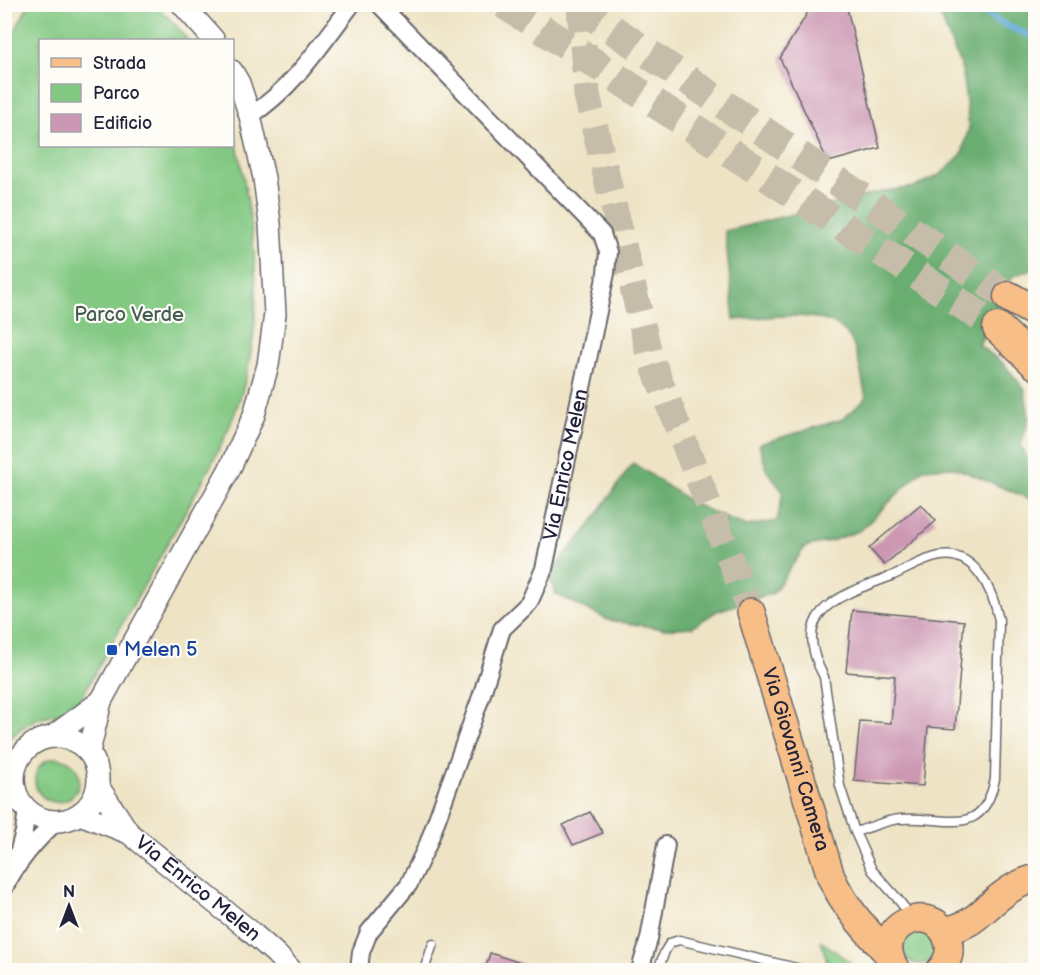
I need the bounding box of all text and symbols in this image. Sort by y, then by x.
legend [39,39,234,147]
text: Strada [93,53,146,74]
text: Parco [93,83,140,104]
text: Edificio [93,113,152,134]
park label: Parco Verde [74,303,184,327]
street label: Via Enrico Melen [538,387,593,543]
place label: Melen 5 [124,638,197,662]
marker: Melen 5 [105,643,119,657]
street label: Via Giovanni Camera [757,665,834,854]
street label: Via Enrico Melen [130,831,265,947]
north arrow [39,876,99,936]
text: N [63,883,75,902]

